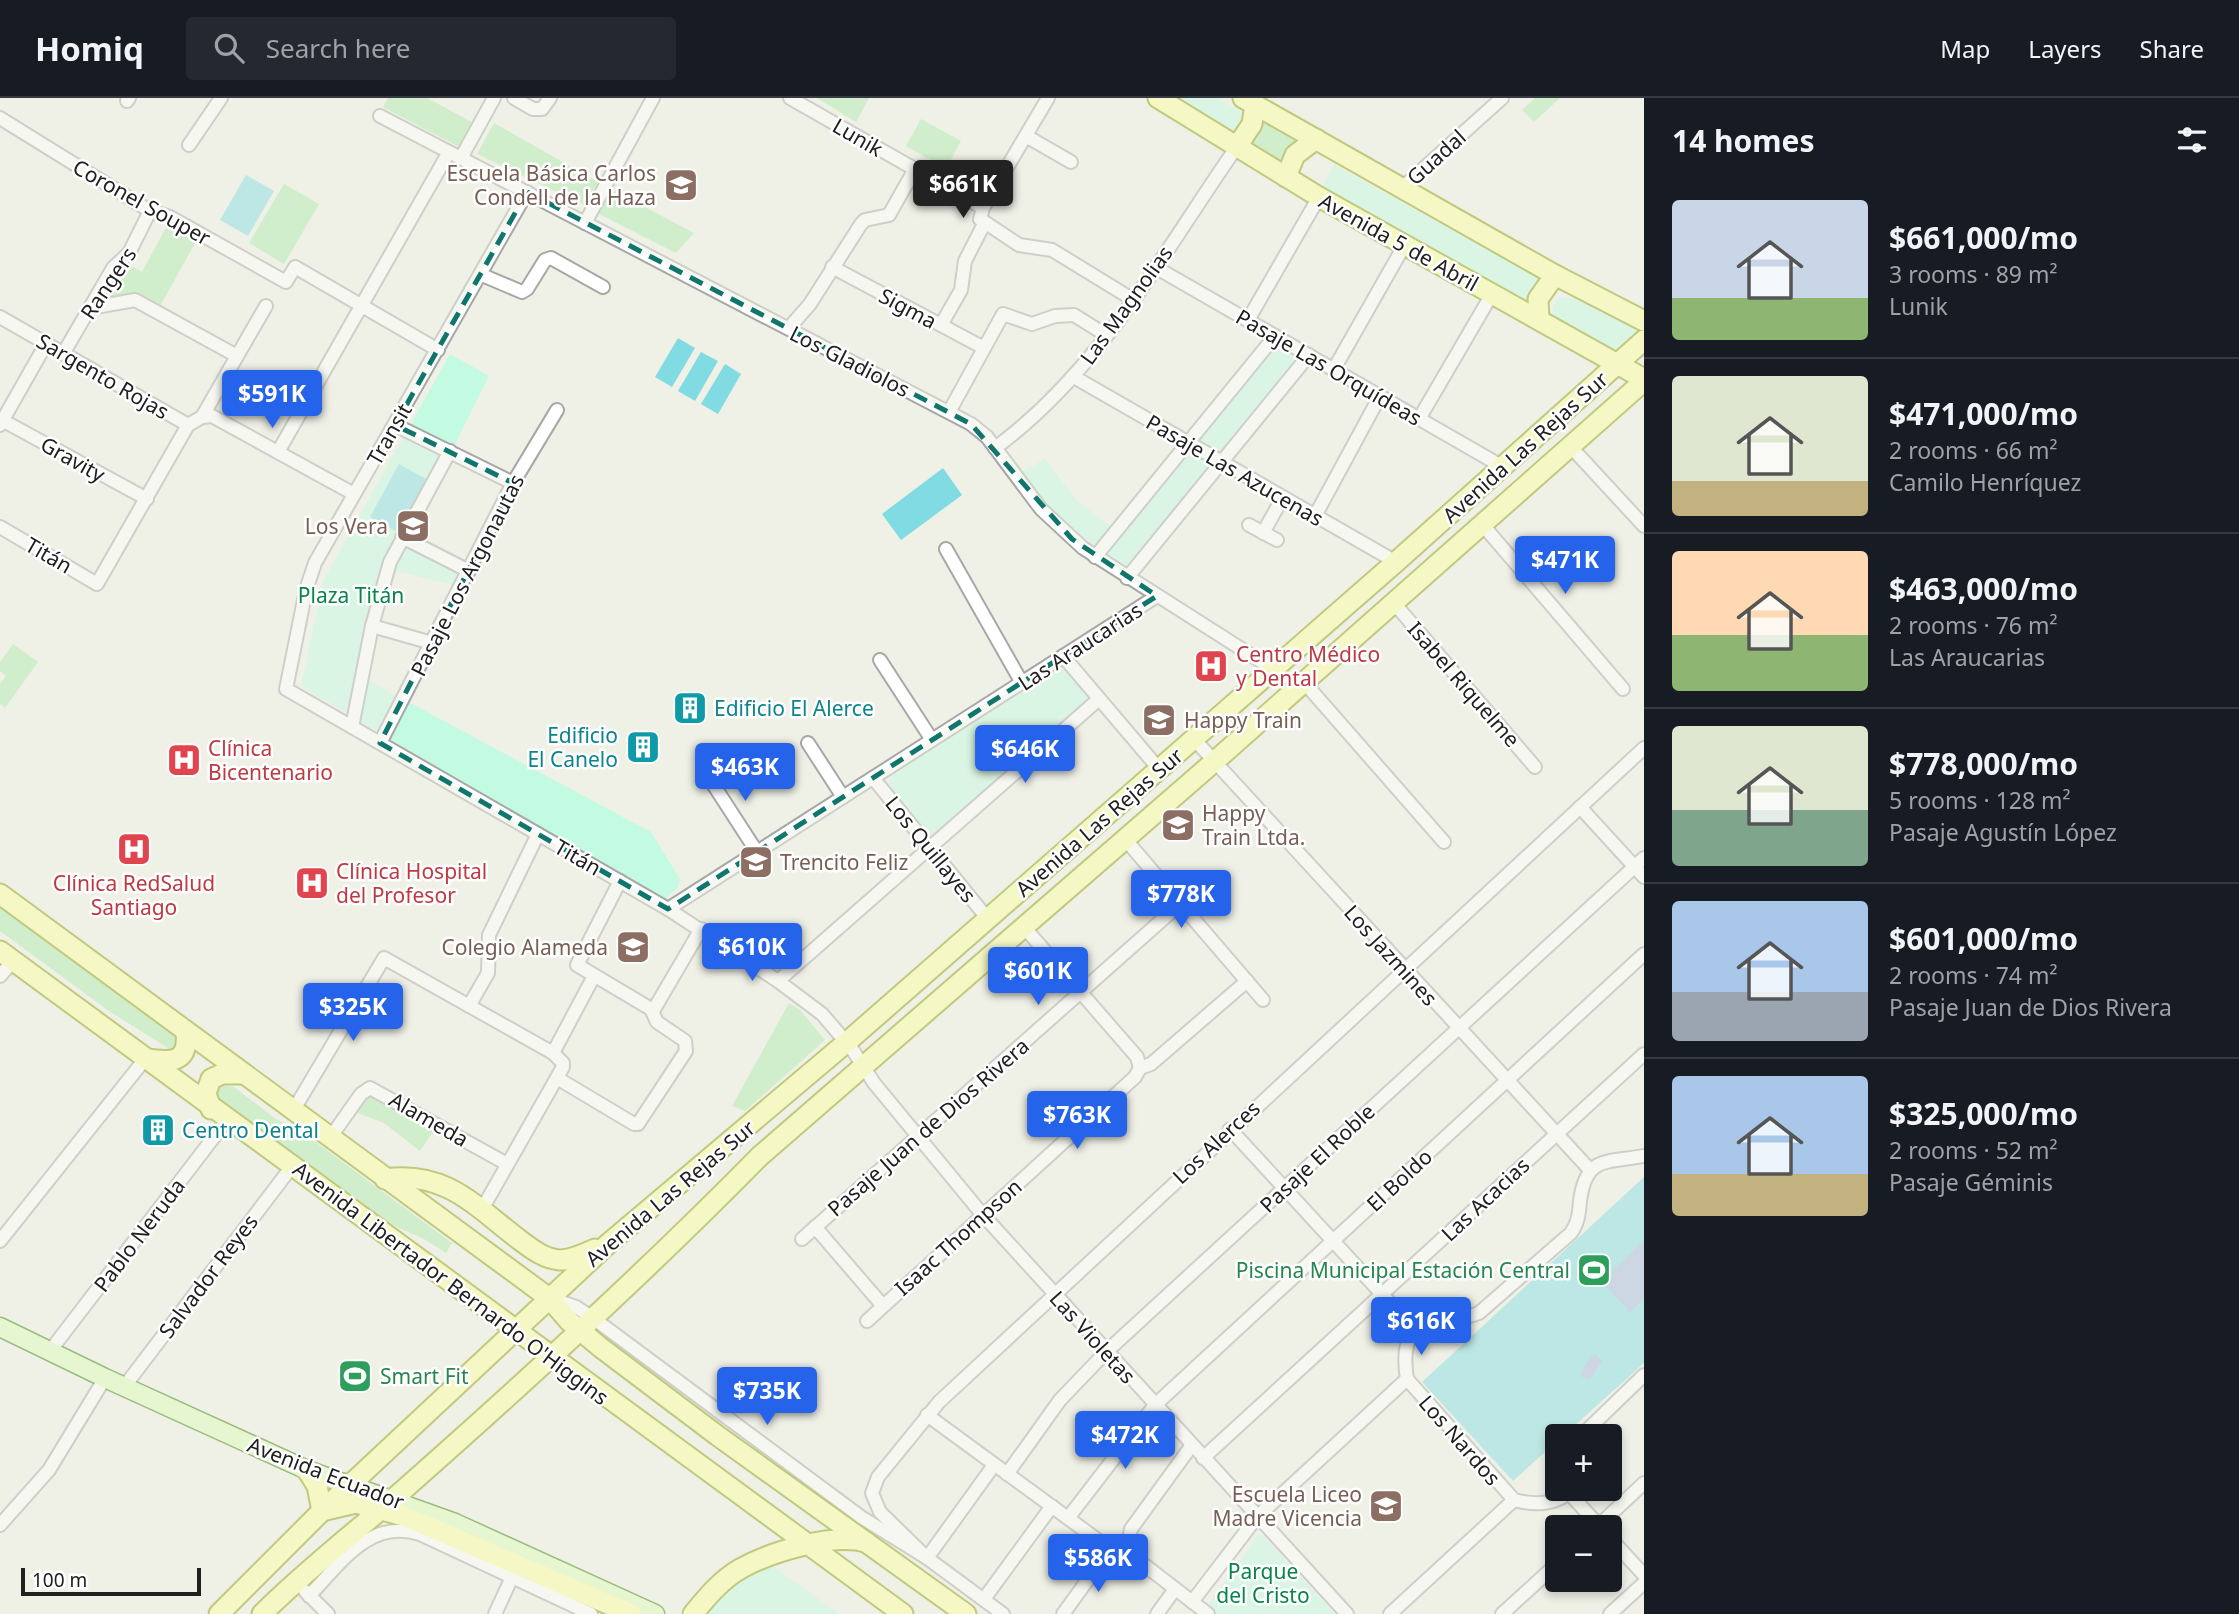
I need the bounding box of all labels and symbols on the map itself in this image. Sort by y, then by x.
street label: Lunik [828,111,889,163]
street label: Guadal [1401,123,1471,191]
street label: Coronel Souper [68,153,216,252]
place label: Escuela Básica Carlos Condell de la Haza [447,159,656,211]
pin: $661K [914,160,1012,220]
school or university icon: Escuela Básica Carlos Condell de la Haza [662,166,700,204]
street label: Avenida 5 de Abril [1314,187,1484,297]
street label: Las Magnolias [1073,240,1179,370]
street label: Rangers [74,241,142,325]
street label: Sigma [874,281,942,335]
street label: Pasaje Las Orquídeas [1231,302,1427,432]
street label: Los Gladiolos [785,319,915,403]
street label: Sargento Rojas [32,327,174,425]
street label: Avenida Las Rejas Sur [1436,365,1614,529]
pin: $591K [223,370,321,430]
street label: Transit [360,398,418,470]
street label: Pasaje Las Azucenas [1141,408,1329,532]
street label: Gravity [36,430,111,488]
street label: Pasaje Los Argonautas [404,469,530,681]
school or university icon: Los Vera [394,507,432,545]
place label: Los Vera [305,512,388,540]
street label: Titán [21,531,77,579]
pin: $471K [1516,536,1614,596]
park label: Plaza Titán [298,581,404,609]
street label: Las Araucarias [1013,595,1147,697]
street label: Isabel Riquelme [1402,615,1526,753]
place label: Centro Médico y Dental [1236,640,1380,692]
hospital icon: Centro Médico y Dental [1192,647,1230,685]
building icon: Edificio El Alerce [671,689,709,727]
place label: Edificio El Alerce [714,694,874,722]
school or university icon: Happy Train [1140,701,1178,739]
place label: Happy Train [1184,706,1302,734]
place label: Edificio El Canelo [527,721,618,773]
pin: $646K [976,726,1074,785]
building icon: Edificio El Canelo [624,728,662,766]
place label: Clínica Bicentenario [208,734,333,786]
hospital icon: Clínica Bicentenario [165,741,203,779]
street label: Avenida Las Rejas Sur [1009,741,1189,903]
pin: $463K [696,744,794,803]
street label: Los Quillayes [879,790,983,908]
place label: Happy Train Ltda. [1202,799,1305,851]
school or university icon: Happy Train Ltda. [1159,806,1197,844]
hospital icon: Clínica RedSalud Santiago [115,830,153,868]
street label: Titán [550,833,606,881]
school or university icon: Trencito Feliz [737,843,775,881]
place label: Trencito Feliz [780,848,909,876]
place label: Clínica Hospital del Profesor [336,857,487,909]
hospital icon: Clínica Hospital del Profesor [293,864,331,902]
place label: Clínica RedSalud Santiago [53,869,215,921]
pin: $778K [1132,870,1230,930]
street label: Los Jazmines [1338,899,1444,1011]
pin: $610K [703,924,801,983]
school or university icon: Colegio Alameda [614,928,652,966]
place label: Colegio Alameda [441,933,608,961]
pin: $601K [989,948,1087,1007]
pin: $325K [304,984,402,1043]
street label: Pasaje Juan de Dios Rivera [821,1032,1035,1222]
street label: Alameda [384,1085,474,1153]
pin: $763K [1028,1091,1126,1151]
street label: Los Alerces [1166,1094,1266,1190]
street label: Pasaje El Roble [1253,1097,1381,1219]
building icon: Centro Dental [139,1111,177,1149]
street label: Avenida Las Rejas Sur [579,1113,761,1272]
place label: Centro Dental [182,1116,319,1144]
street label: El Boldo [1360,1142,1438,1218]
street label: Las Acacias [1435,1151,1535,1247]
street label: Avenida Libertador Bernardo O'Higgins [288,1155,614,1411]
street label: Isaac Thompson [888,1172,1028,1302]
street label: Pablo Neruda [87,1173,191,1297]
street label: Salvador Reyes [152,1208,264,1344]
sports icon: Piscina Municipal Estación Central [1575,1251,1613,1289]
place label: Piscina Municipal Estación Central [1236,1256,1570,1284]
street label: Las Violetas [1044,1285,1142,1389]
pin: $616K [1372,1298,1470,1357]
sports icon: Smart Fit [336,1357,374,1395]
place label: Smart Fit [380,1362,469,1390]
pin: $735K [718,1368,816,1427]
street label: Los Nardos [1413,1389,1507,1491]
pin: $472K [1076,1412,1174,1471]
street label: Avenida Ecuador [244,1430,408,1516]
place label: Escuela Liceo Madre Vicencia [1213,1480,1362,1532]
school or university icon: Escuela Liceo Madre Vicencia [1367,1487,1405,1525]
pin: $586K [1049,1534,1147,1594]
park label: Parque del Cristo [1216,1557,1310,1609]
scale bar [21,1565,201,1597]

